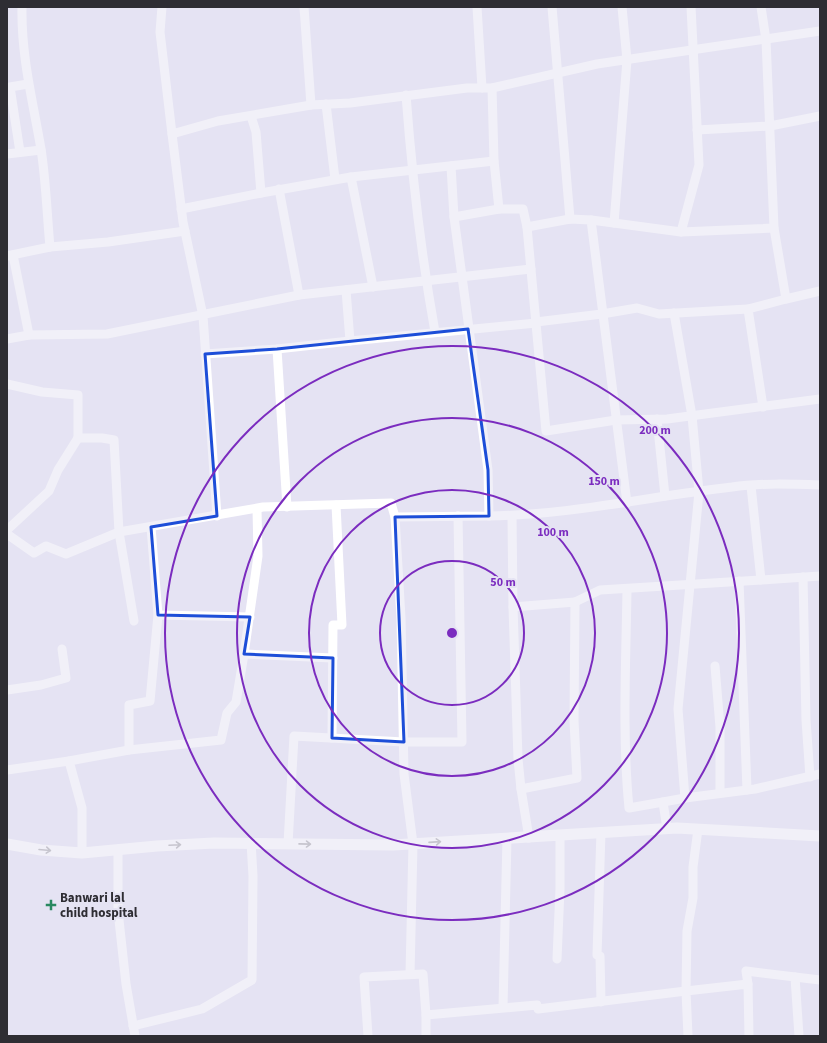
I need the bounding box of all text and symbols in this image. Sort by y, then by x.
text: 200 m [639,422,671,439]
text: 150 m [588,473,620,490]
text: 100 m [537,524,569,541]
text: 50 m [490,574,516,591]
centre of rings [445,626,459,640]
one-way arrow [428,839,441,846]
one-way arrow [298,840,311,848]
one-way arrow [168,841,181,848]
one-way arrow [38,846,51,854]
place label: Banwari lal child hospital [60,889,138,922]
marker: Banwari lal child hospital [45,899,57,911]

